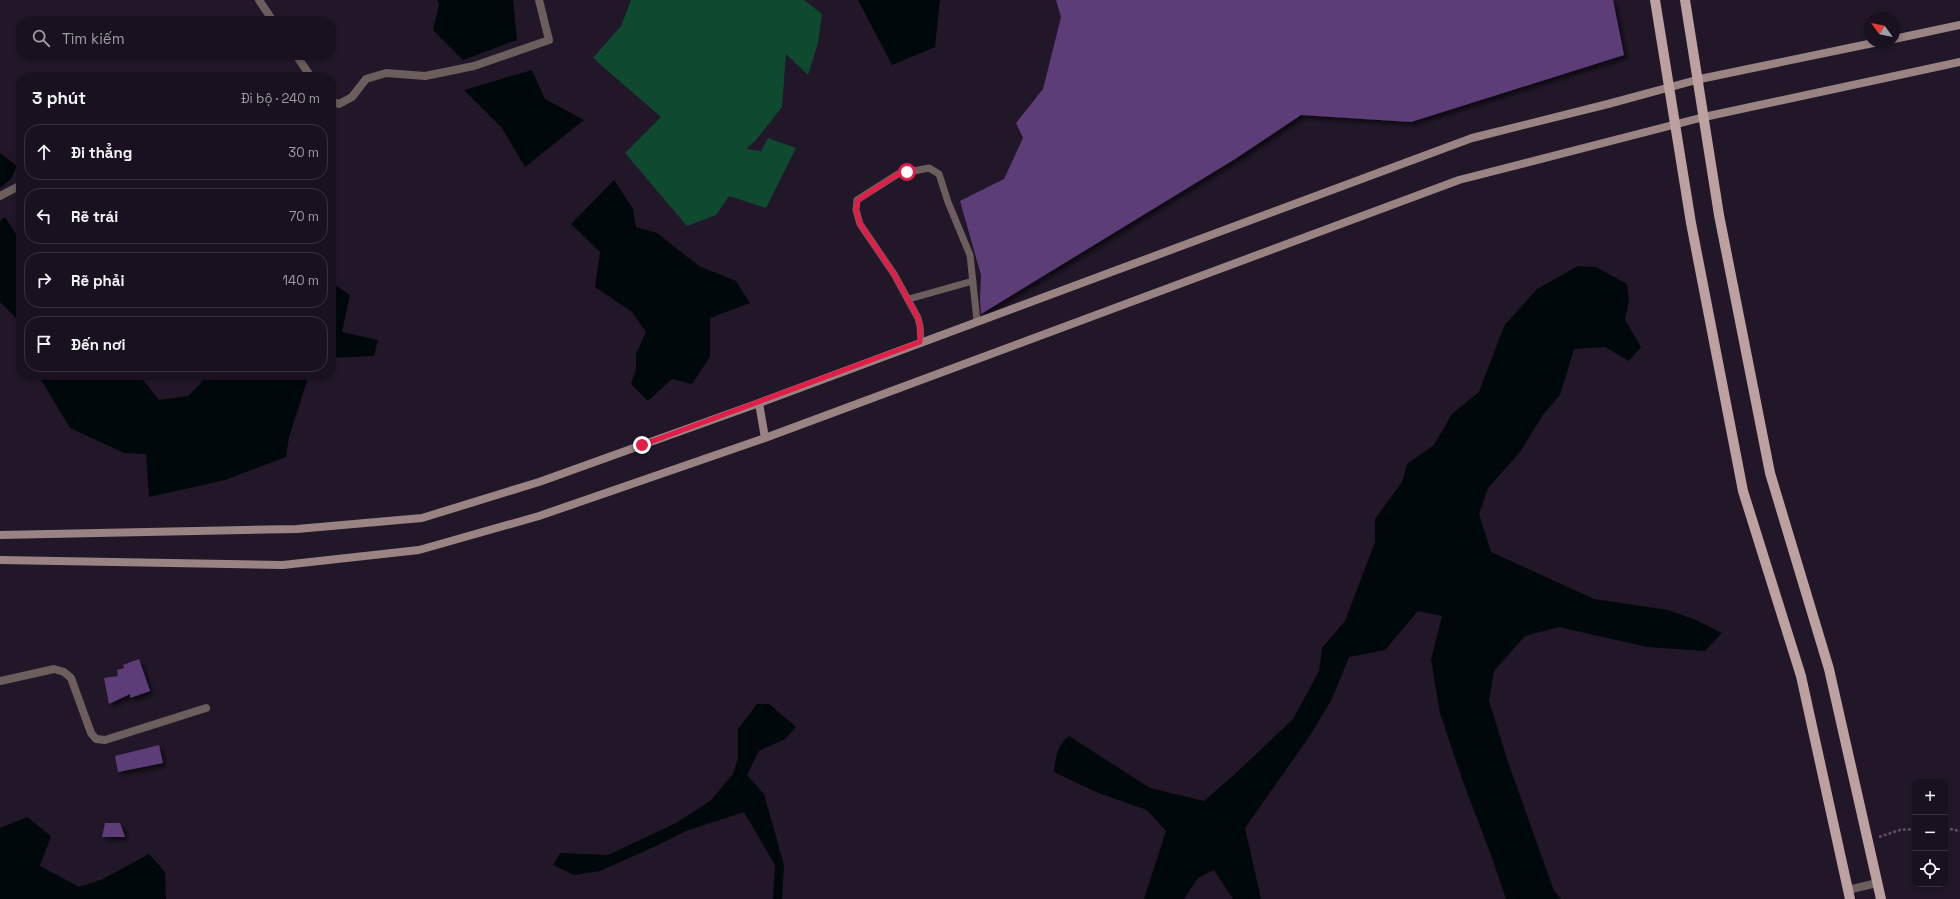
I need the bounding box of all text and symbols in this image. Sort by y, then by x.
north arrow [1864,12,1900,48]
search box [16,16,336,60]
icon: search [30,27,52,49]
text: Tìm kiếm [62,29,125,48]
text: 3 phút [32,87,86,109]
text: Đi bộ · 240 m [241,90,320,107]
icon: ahead [33,141,55,163]
text: Đi thẳng [71,143,132,162]
text: 30 m [288,144,319,161]
route start [898,163,916,181]
icon: left [33,205,55,227]
text: Rẽ trái [71,207,118,226]
text: 70 m [289,208,319,225]
icon: right [33,269,55,291]
text: Rẽ phải [71,271,124,290]
text: 140 m [283,272,319,289]
icon: arrive [33,333,55,355]
text: Đến nơi [71,335,126,354]
route end [633,436,651,454]
map controls [1912,779,1948,887]
button: + [1912,779,1948,815]
button: − [1912,815,1948,851]
button: locate [1912,851,1948,887]

